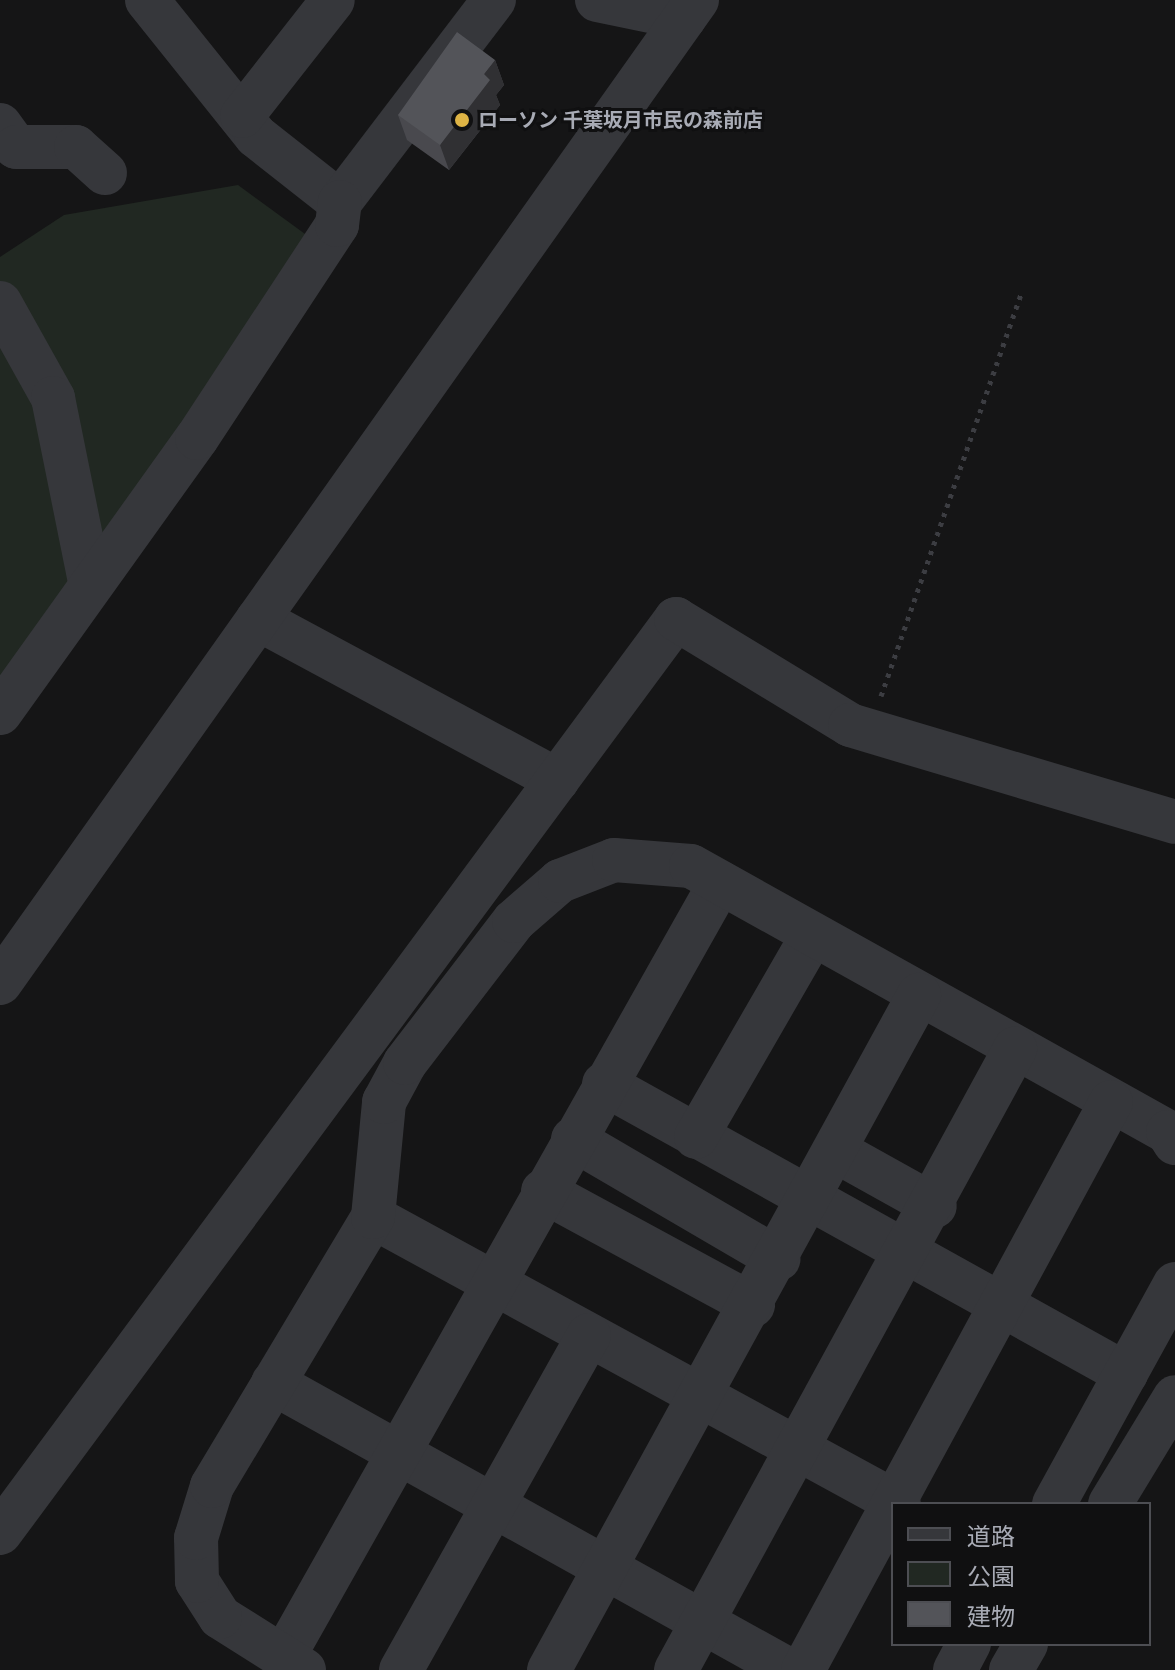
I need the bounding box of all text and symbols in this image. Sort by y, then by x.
place label: ローソン 千葉坂月市民の森前店 [478,108,763,132]
marker: ローソン 千葉坂月市民の森前店 [453,111,471,129]
legend [891,1502,1151,1646]
text: 道路 [967,1523,1015,1551]
text: 公園 [967,1563,1015,1591]
text: 建物 [967,1603,1015,1631]

